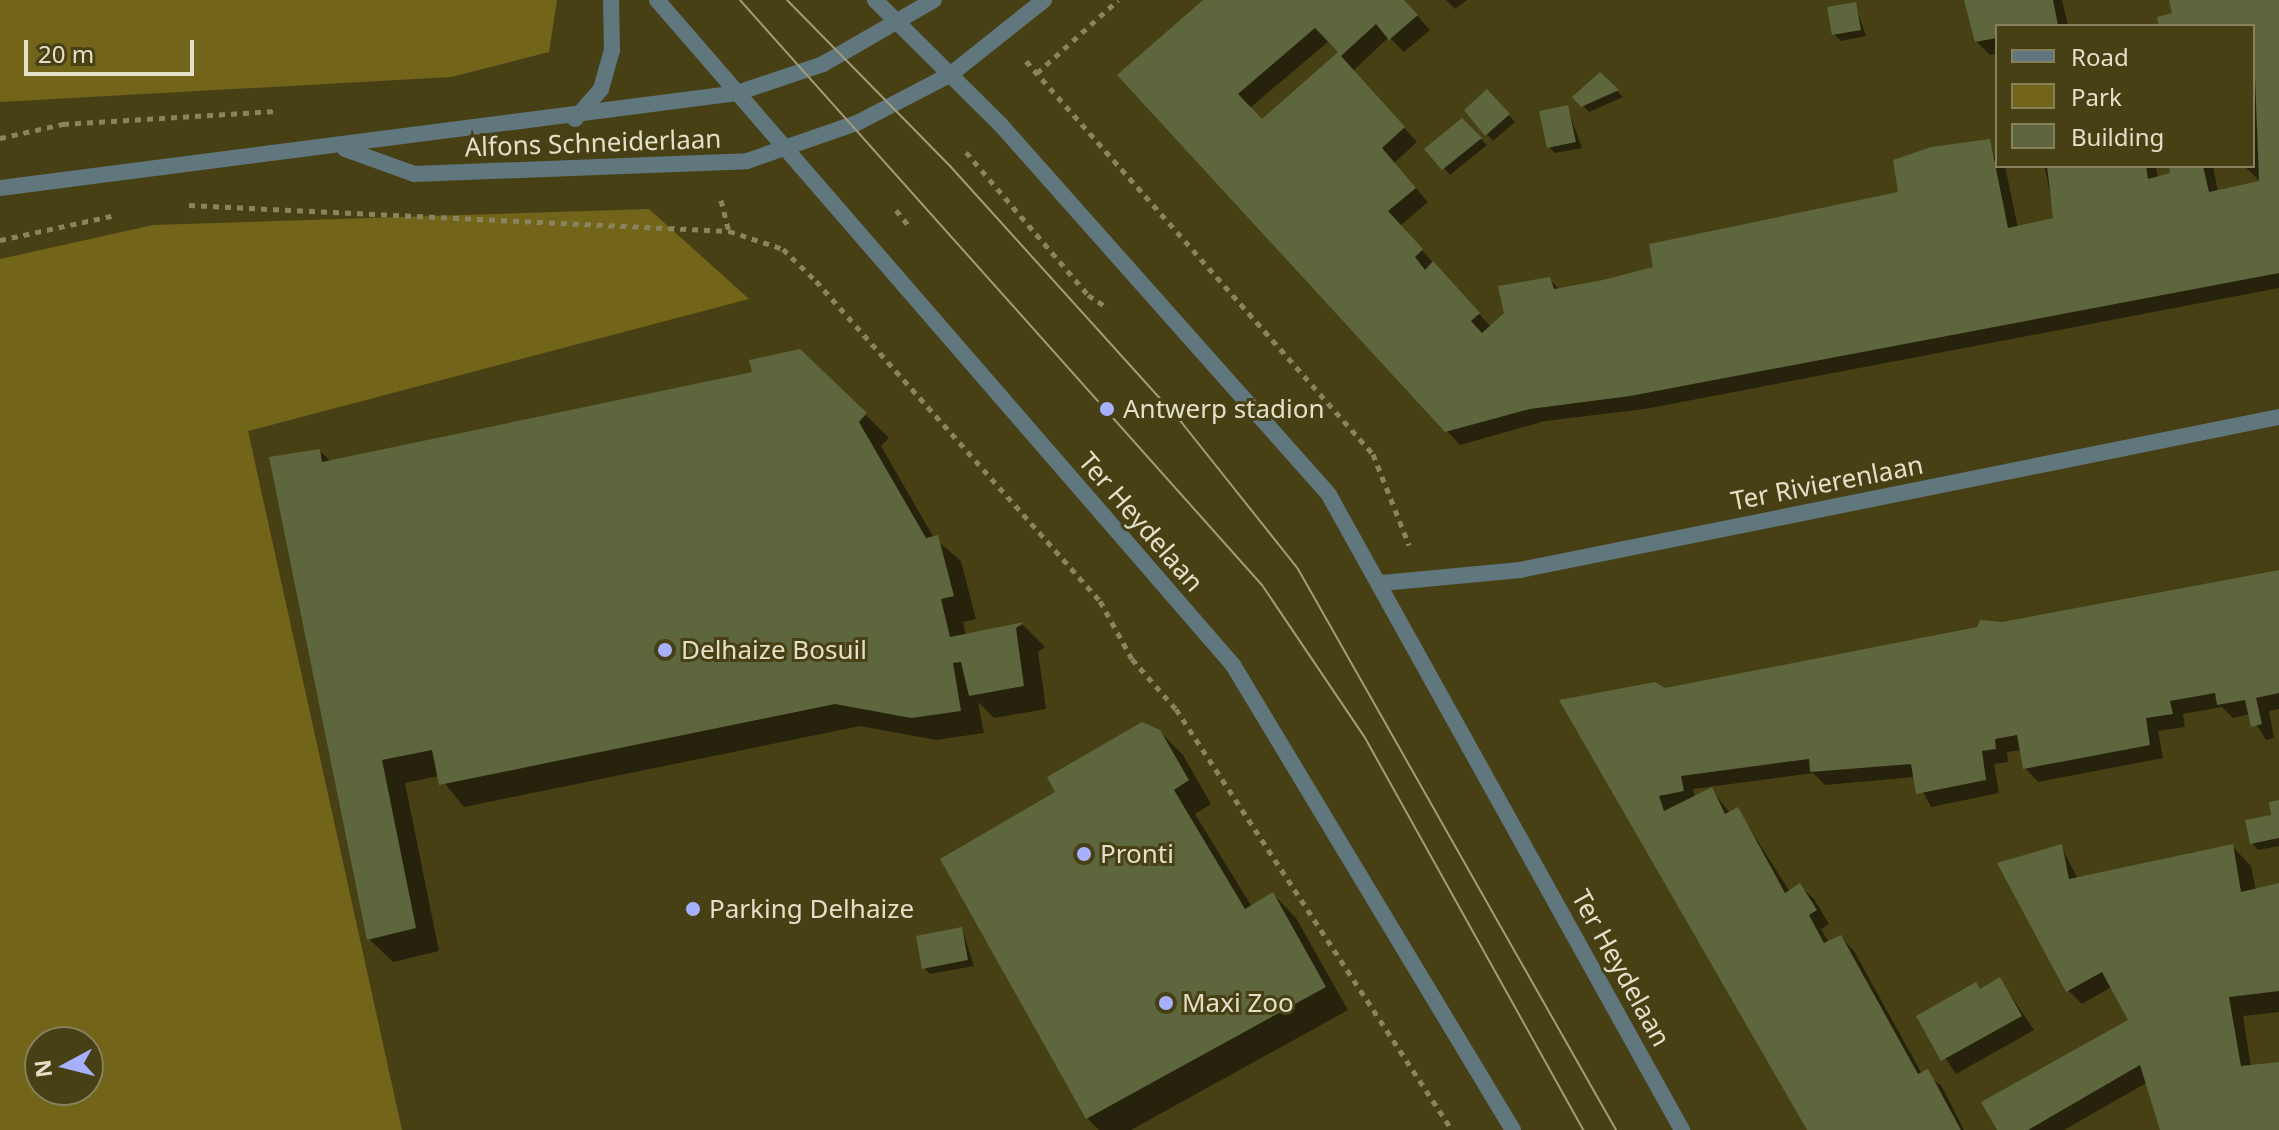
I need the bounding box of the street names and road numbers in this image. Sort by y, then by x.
street label: Alfons Schneiderlaan [464,123,722,163]
street label: Ter Heydelaan [1072,446,1210,598]
street label: Ter Rivierenlaan [1728,449,1926,517]
street label: Ter Heydelaan [1565,884,1677,1052]

